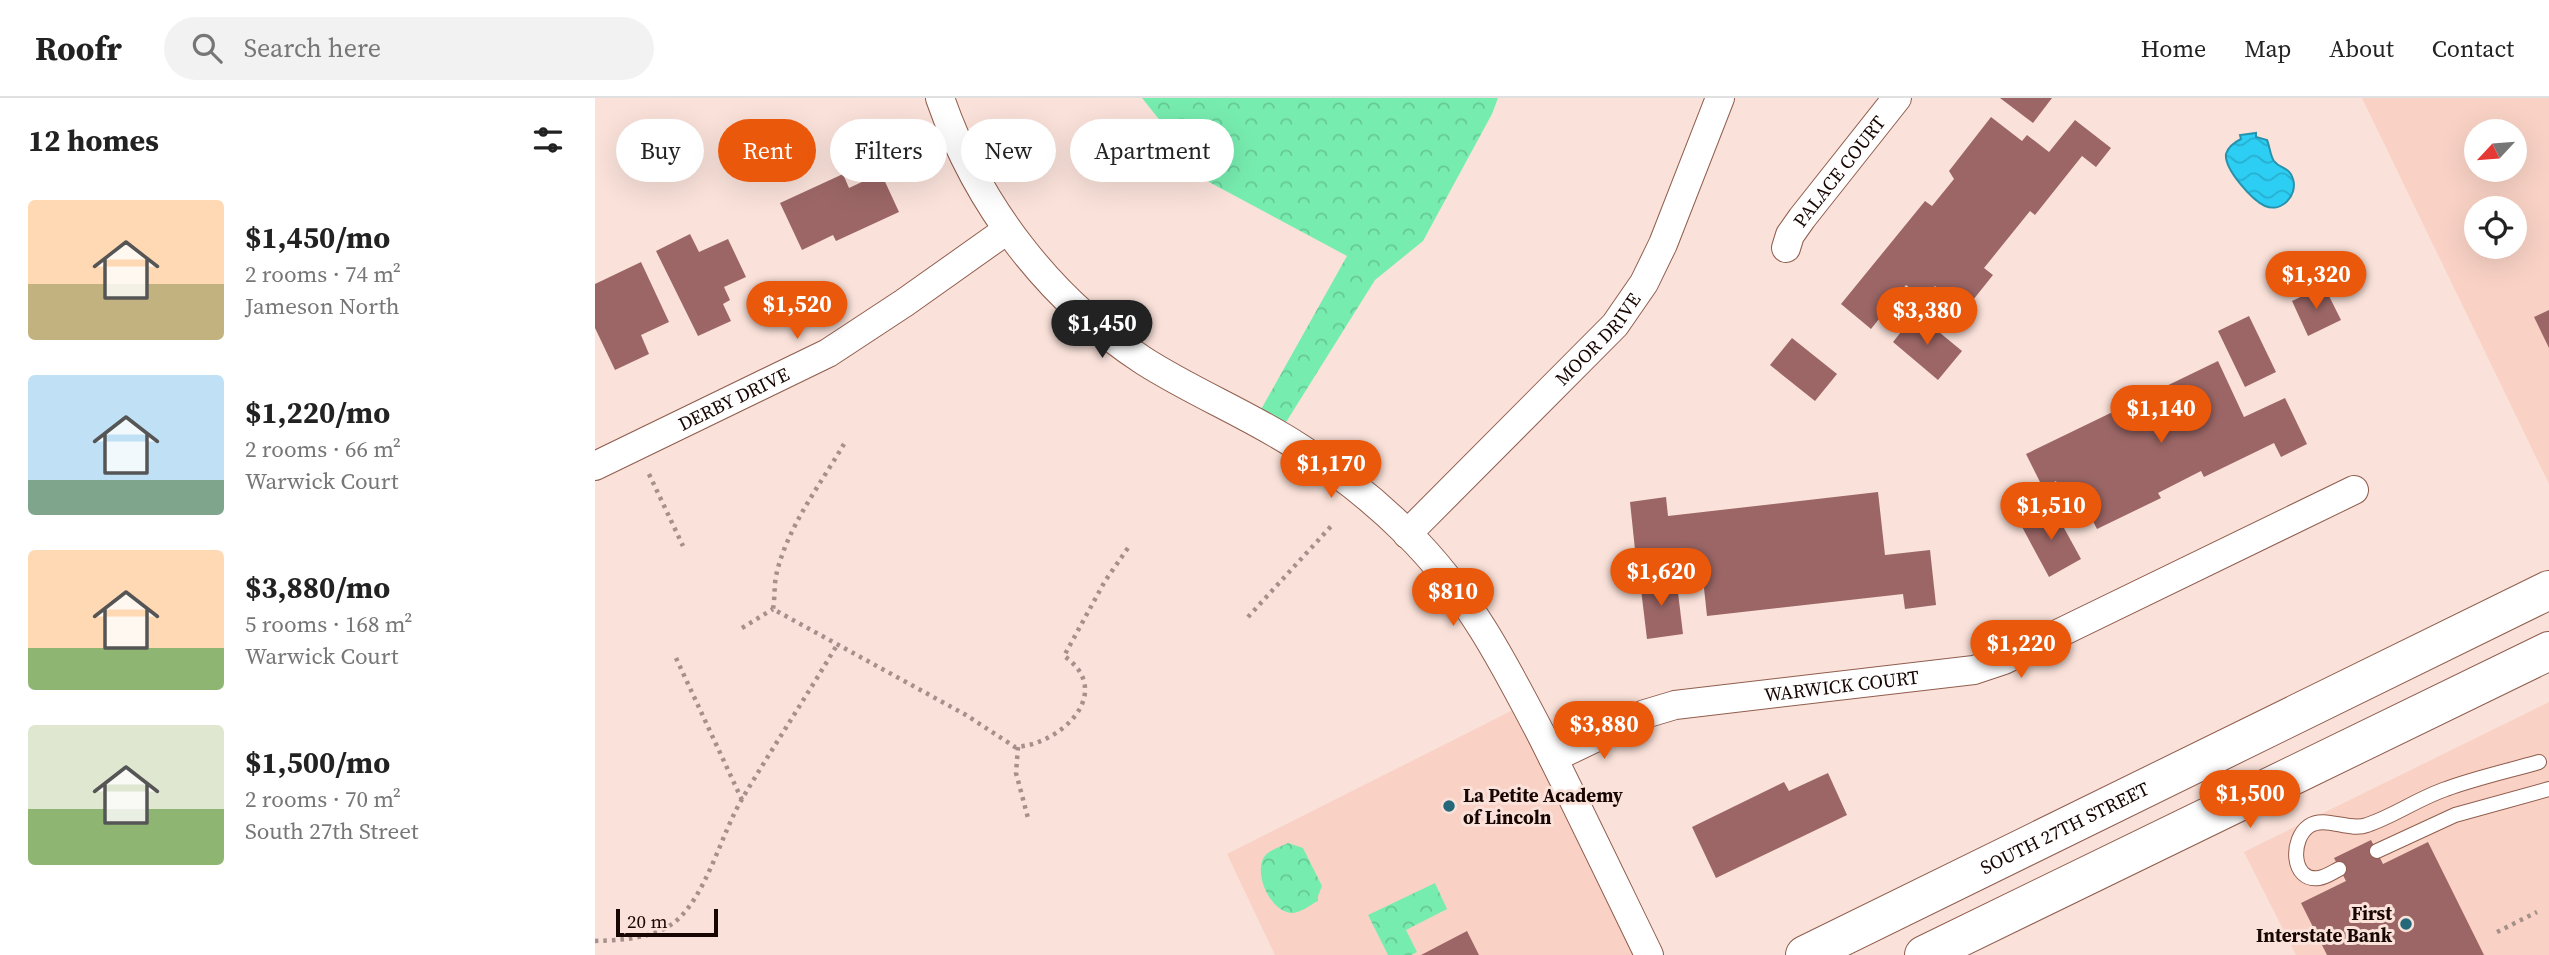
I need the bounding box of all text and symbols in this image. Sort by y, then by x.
search box [164,17,654,80]
text: Roofr [35,26,122,71]
icon: search [188,29,226,67]
text: Search here [244,30,381,66]
text: Home [2141,32,2206,65]
text: Map [2244,32,2291,65]
text: About [2329,32,2394,65]
text: Contact [2432,32,2514,65]
street label: PALACE COURT [1787,110,1892,232]
chip: Buy [616,119,704,182]
chip: Rent [718,119,816,182]
chip: Filters [830,119,947,182]
chip: New [961,119,1056,182]
chip: Apartment [1070,119,1234,182]
north arrow [2464,119,2527,182]
map controls [2464,119,2527,259]
text: 12 homes [28,120,159,161]
icon: filters [529,121,567,159]
button: locate [2464,196,2527,259]
text: $1,450/mo [245,217,390,258]
icon: home [84,228,168,312]
pin: $1,320 [2259,252,2373,311]
text: 2 rooms · 74 m² [245,258,401,290]
text: $1,320 [2281,258,2351,290]
pin: $1,520 [740,282,854,341]
text: $1,520 [762,288,832,320]
street label: MOOR DRIVE [1549,288,1646,391]
pin: $3,380 [1870,288,1984,347]
text: Jameson North [245,290,400,322]
text: $3,380 [1892,294,1962,326]
pin: $1,450 [1045,300,1159,360]
text: $1,450 [1067,307,1137,339]
street label: DERBY DRIVE [674,361,793,437]
pin: $1,140 [2104,386,2218,445]
text: $1,220/mo [245,392,390,433]
text: $1,140 [2126,392,2196,424]
icon: home [84,403,168,487]
text: 2 rooms · 66 m² [245,433,401,465]
pin: $1,170 [1274,440,1388,500]
text: $1,170 [1296,447,1366,479]
text: Warwick Court [245,465,398,497]
pin: $1,510 [1994,482,2108,542]
text: $1,510 [2016,489,2086,521]
pin: $1,620 [1604,548,1718,608]
text: $1,620 [1626,555,1696,587]
text: $3,880/mo [245,567,390,608]
pin: $810 [1412,568,1494,628]
text: $810 [1428,575,1478,607]
icon: home [84,578,168,662]
text: 5 rooms · 168 m² [245,608,412,640]
pin: $1,220 [1964,620,2078,680]
text: $1,220 [1986,627,2056,659]
text: Warwick Court [245,640,398,672]
street label: WARWICK COURT [1763,663,1921,707]
pin: $3,880 [1547,702,1661,761]
text: $3,880 [1569,708,1639,740]
text: $1,500/mo [245,742,390,783]
icon: home [84,753,168,837]
pin: $1,500 [2193,770,2307,830]
street label: SOUTH 27TH STREET [1976,775,2154,880]
text: $1,500 [2215,777,2285,809]
place label: La Petite Academy of Lincoln [1463,782,1624,830]
text: 2 rooms · 70 m² [245,783,401,815]
marker: La Petite Academy of Lincoln [1441,798,1457,814]
text: South 27th Street [245,815,418,847]
place label: First Interstate Bank [2256,900,2393,948]
scale bar [616,906,717,938]
text: 20 m [627,908,668,934]
marker: First Interstate Bank [2398,916,2414,932]

